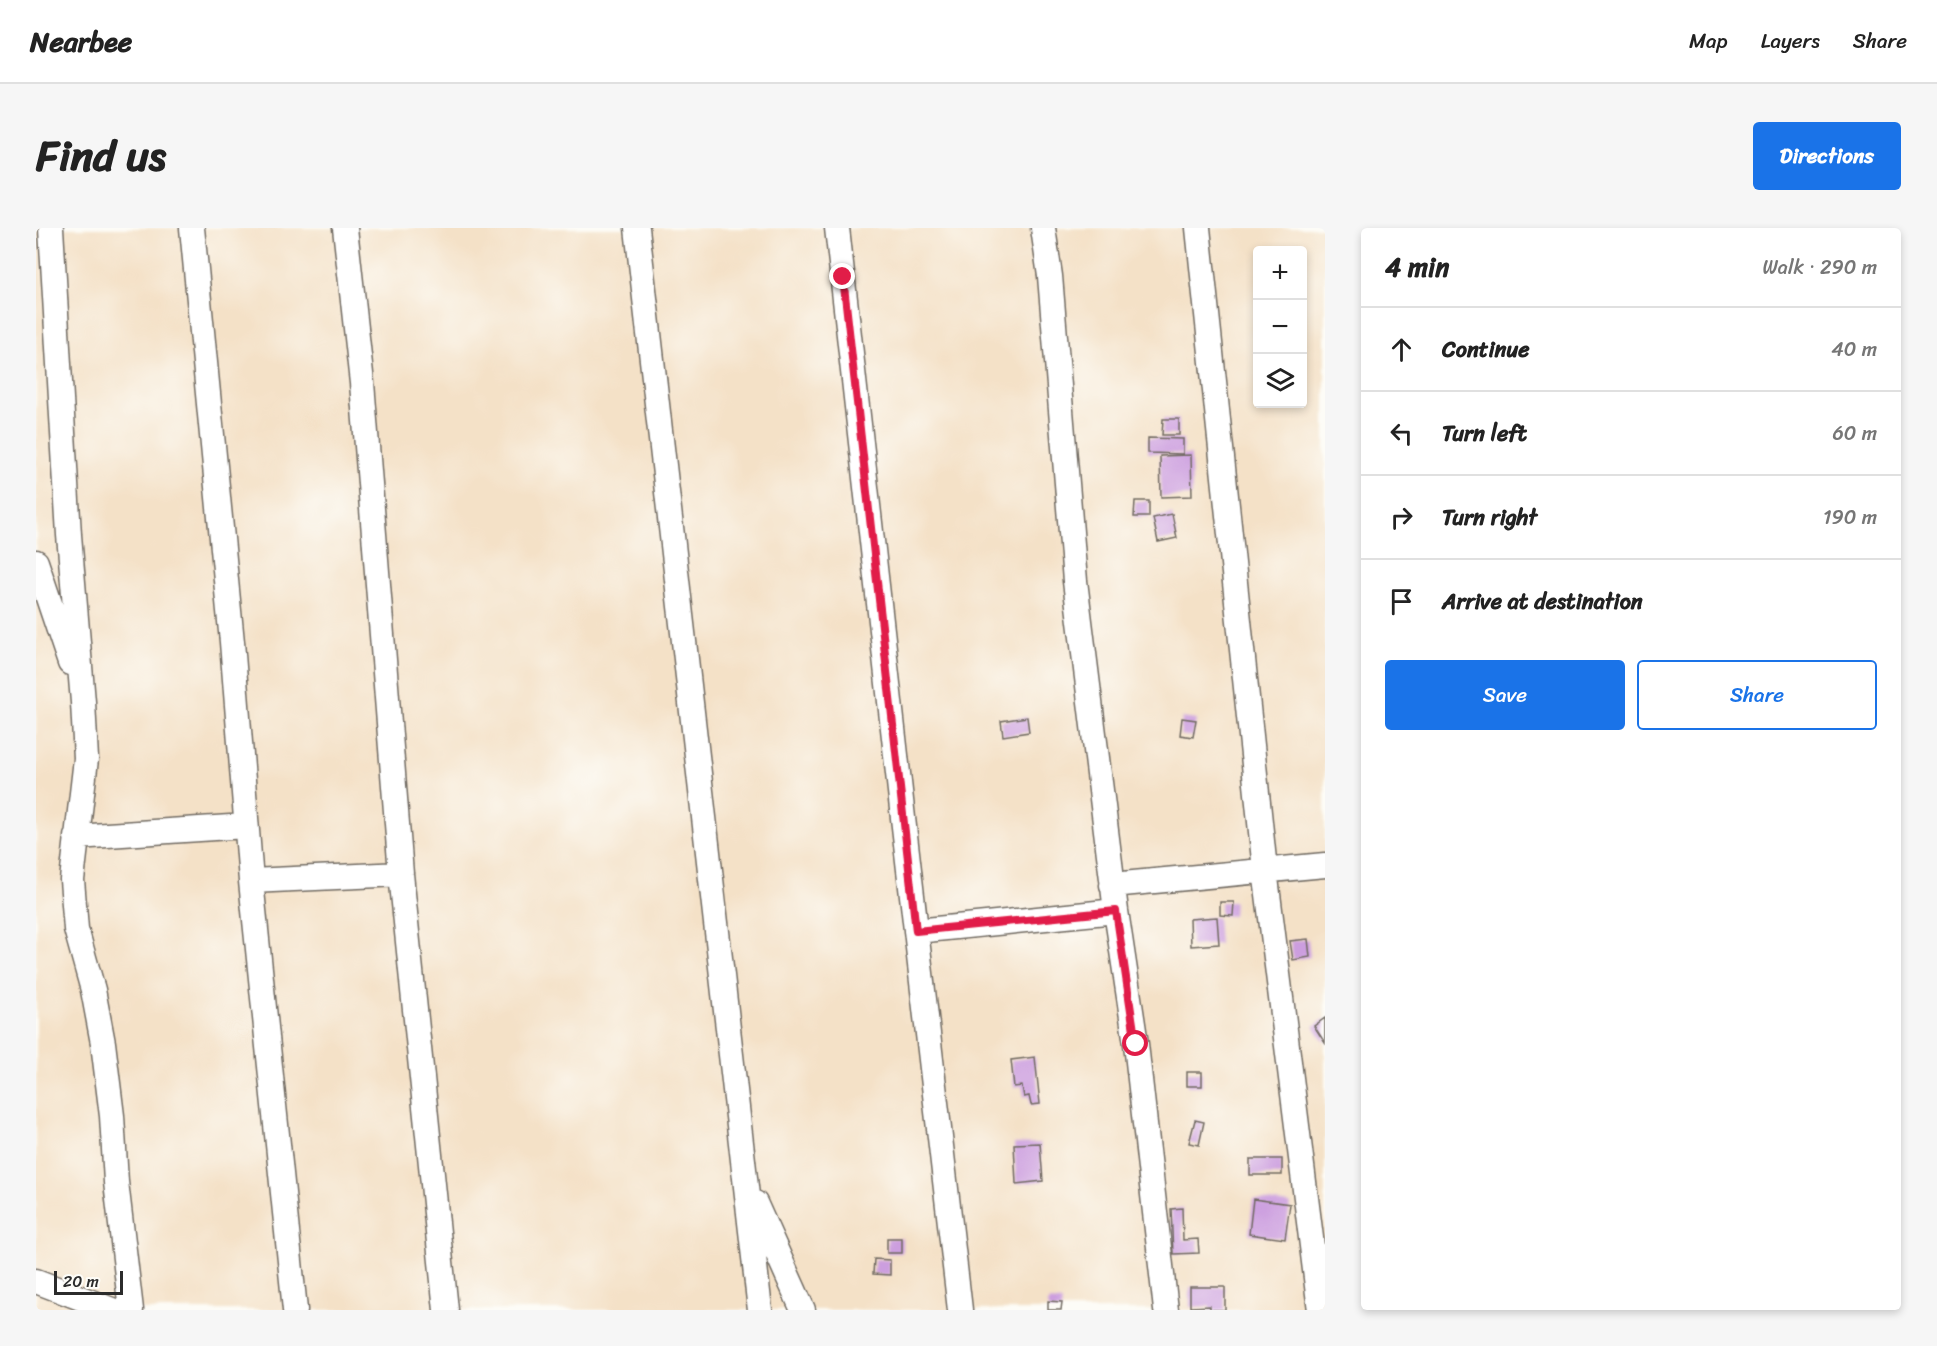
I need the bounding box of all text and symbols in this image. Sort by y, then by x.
text: Nearbee [30,17,132,66]
text: Map [1689,22,1728,60]
text: Layers [1761,22,1820,60]
text: Share [1853,22,1907,60]
text: Find us [36,119,166,193]
button: Directions [1753,122,1901,190]
text: 4 min [1385,244,1449,290]
map controls [1253,246,1307,408]
button: + [1253,246,1307,300]
text: Walk · 290 m [1762,250,1877,285]
route end [829,263,855,289]
button: − [1253,300,1307,354]
text: Continue [1442,330,1530,369]
text: 40 m [1831,332,1877,367]
icon: ahead [1385,333,1418,366]
button: layers [1253,354,1307,408]
text: Turn left [1442,414,1527,453]
text: 60 m [1832,416,1877,451]
icon: left [1385,417,1418,450]
text: Turn right [1442,498,1537,537]
text: 190 m [1823,500,1877,535]
icon: right [1385,501,1418,534]
text: Arrive at destination [1442,582,1643,621]
icon: arrive [1385,585,1418,618]
button: Save [1385,660,1625,730]
button: Share [1637,660,1877,730]
route start [1122,1030,1148,1056]
text: 20 m [63,1267,99,1296]
scale bar [54,1268,123,1296]

